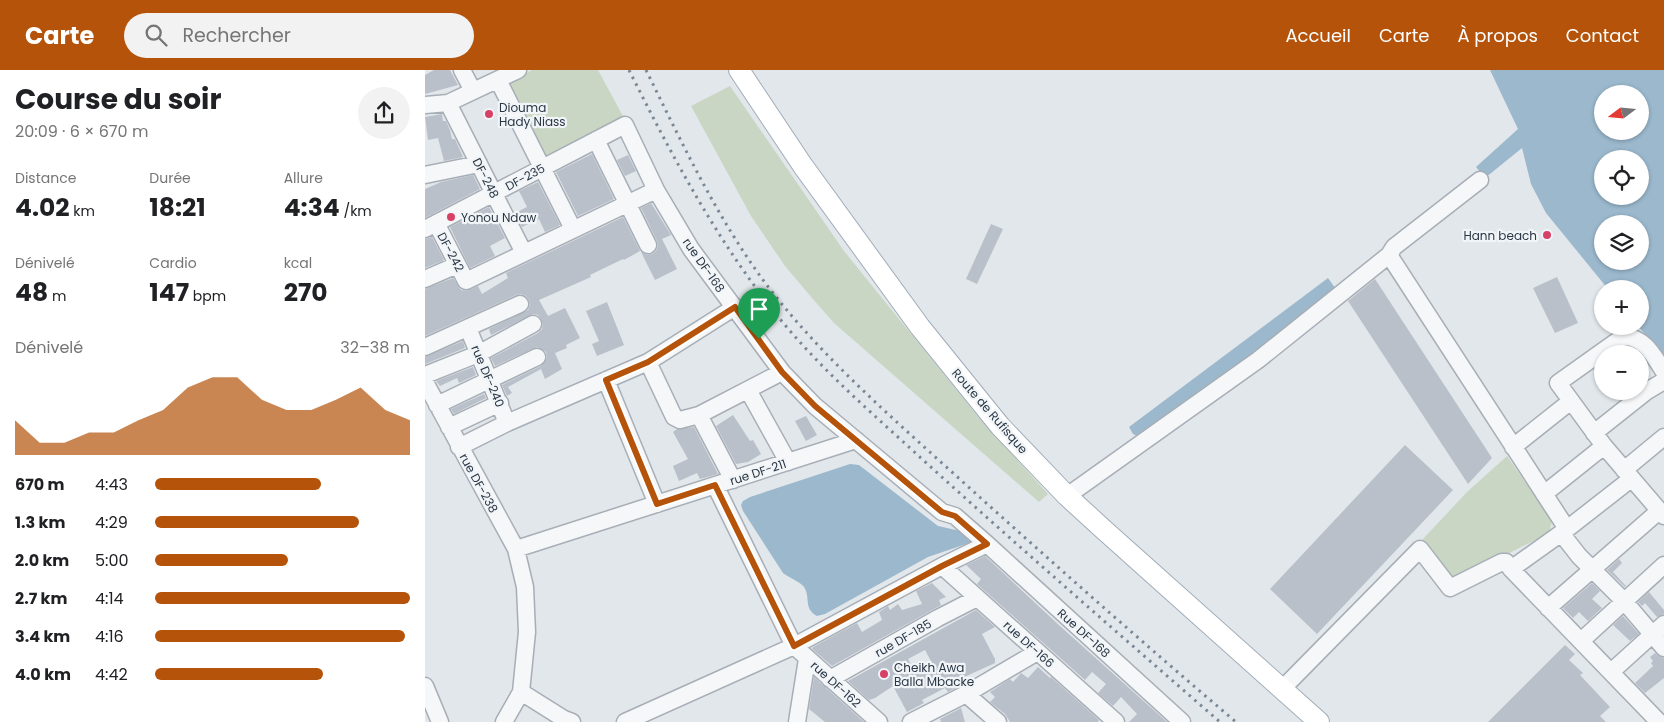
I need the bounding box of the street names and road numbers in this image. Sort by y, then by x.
street label: DF-248 [469,155,503,201]
street label: DF-235 [502,159,548,195]
street label: DF-242 [434,229,469,275]
street label: rue DF-168 [679,234,729,296]
street label: rue DF-240 [467,342,509,410]
street label: Route de Rufisque [948,365,1032,457]
street label: rue DF-238 [456,450,502,516]
street label: rue DF-211 [728,455,788,489]
street label: Rue DF-168 [1054,605,1114,661]
street label: rue DF-185 [872,615,934,661]
street label: rue DF-166 [1000,617,1058,671]
street label: rue DF-162 [807,657,865,711]

